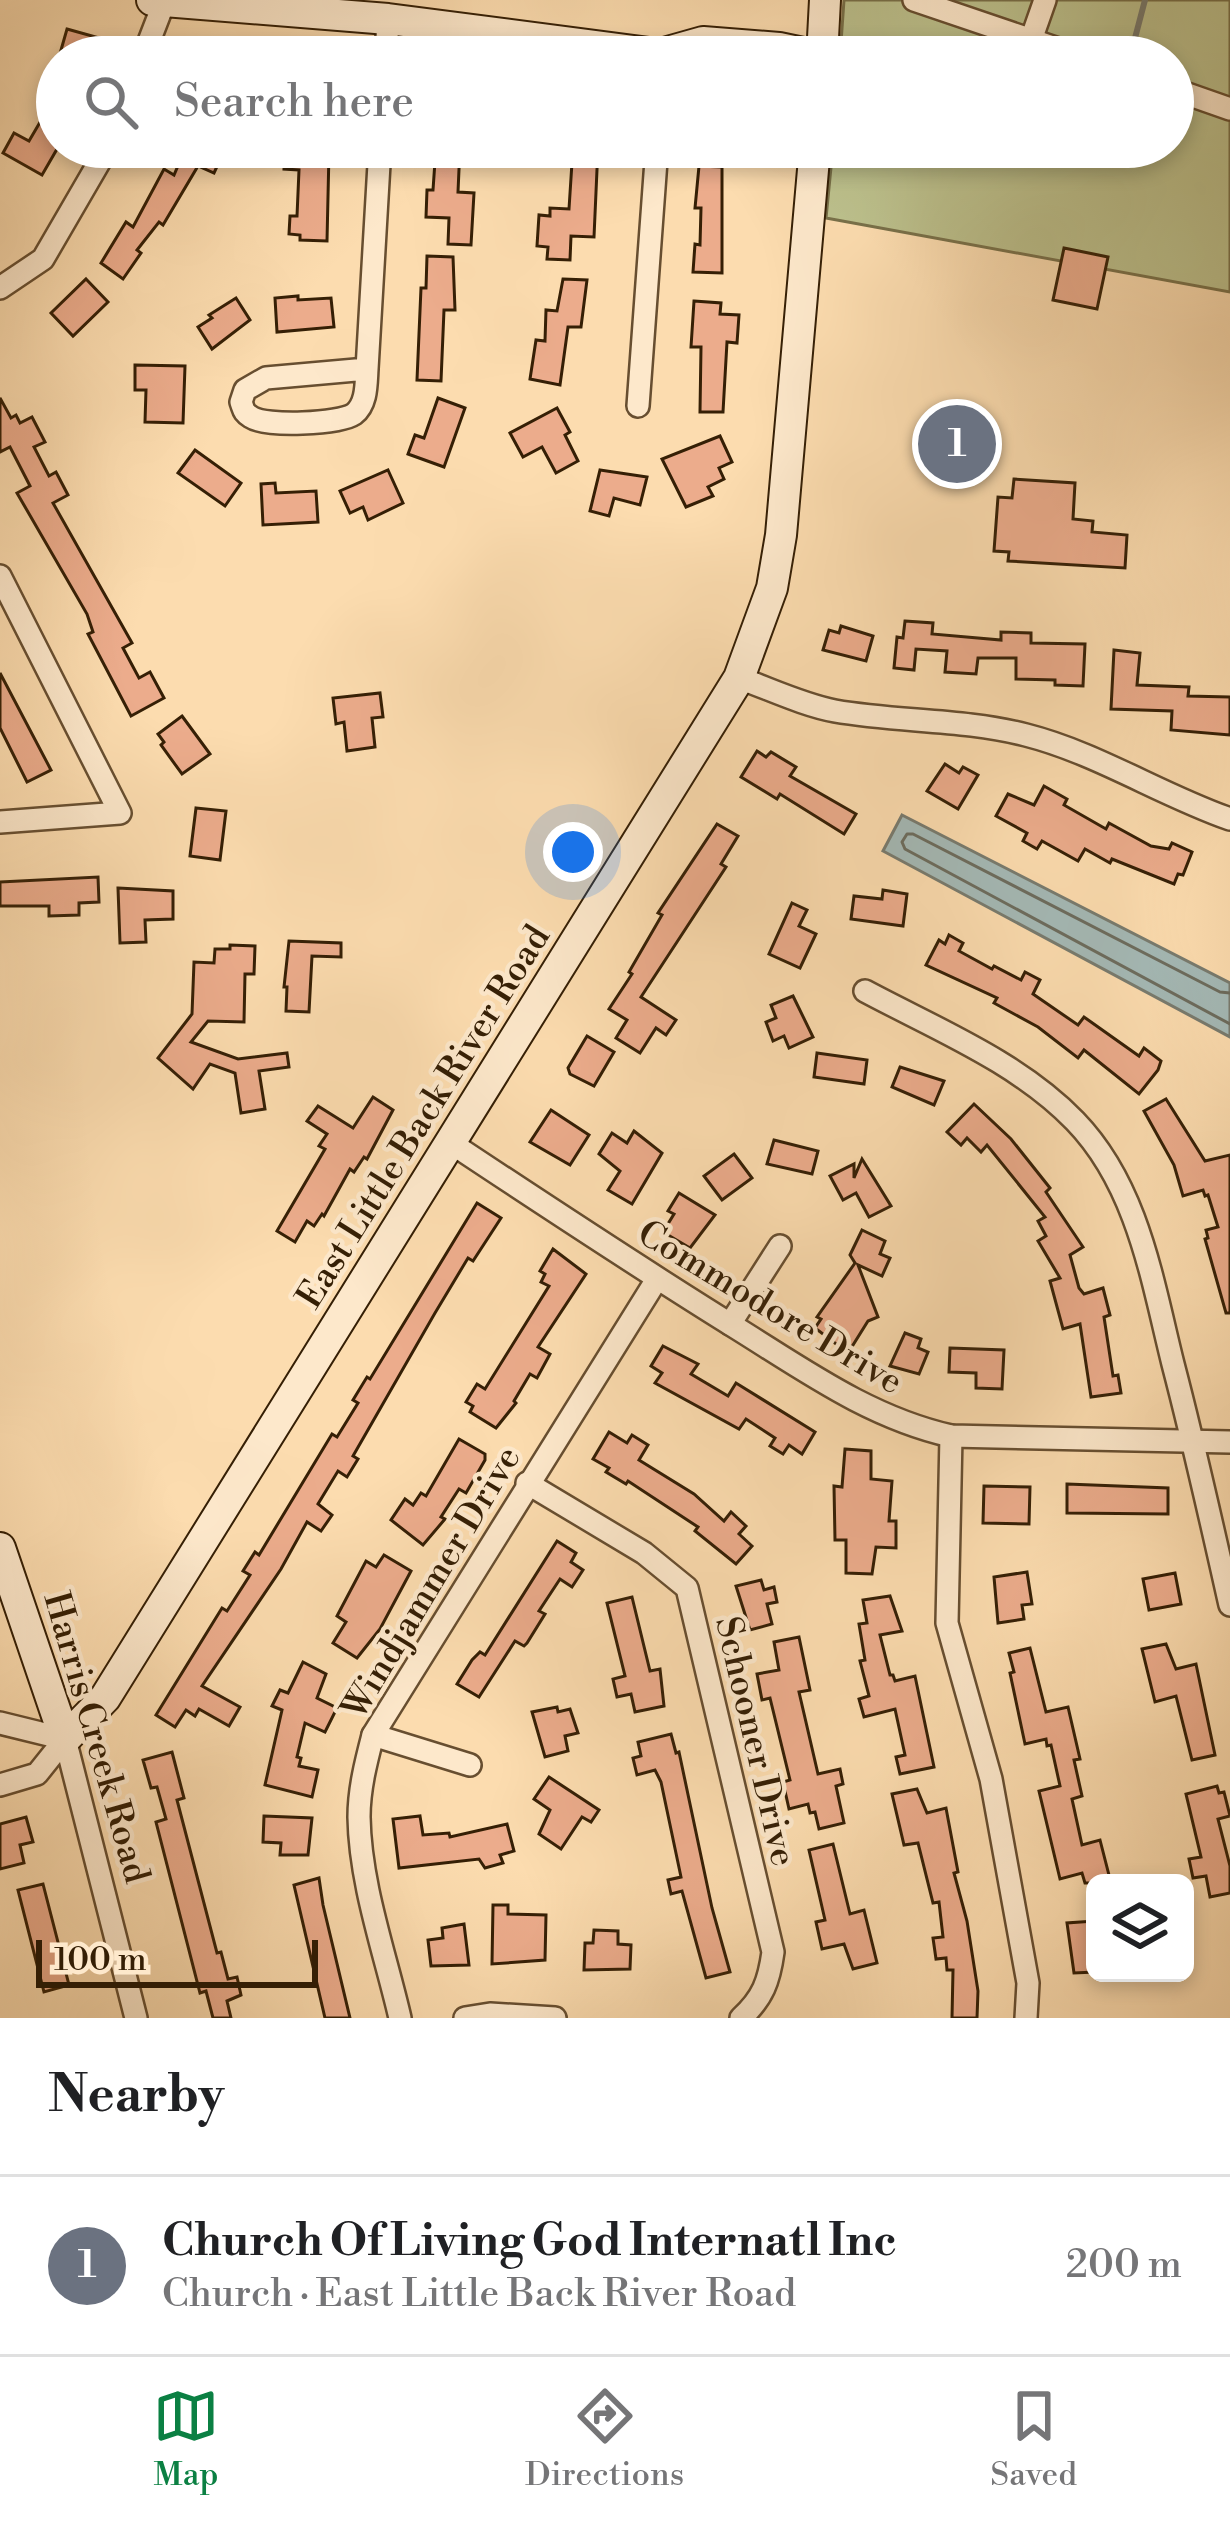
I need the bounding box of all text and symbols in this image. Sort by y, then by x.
search box [36,36,1194,168]
icon: search [78,69,144,135]
text: Search here [174,74,414,131]
pin: 1 [918,399,996,489]
your location [543,822,603,882]
street label: East Little Back River Road [288,917,561,1317]
street label: Commodore Drive [629,1211,911,1405]
street label: Windjammer Drive [332,1438,532,1729]
street label: Harris Creek Road [33,1587,159,1889]
street label: Schooner Drive [704,1612,805,1871]
map controls [1086,1874,1194,1982]
button: layers [1086,1874,1194,1982]
scale bar [36,1934,318,1987]
text: 100 m [54,1940,147,1981]
text: Nearby [48,2064,224,2128]
text: Church Of Living God Internatl Inc [162,2213,897,2270]
text: 1 [78,2241,96,2290]
text: 200 m [1066,2241,1182,2290]
text: Church · East Little Back River Road [162,2270,796,2319]
tab: Map [153,2383,219,2496]
tab: Directions [525,2383,684,2496]
tab: Saved [990,2383,1077,2496]

